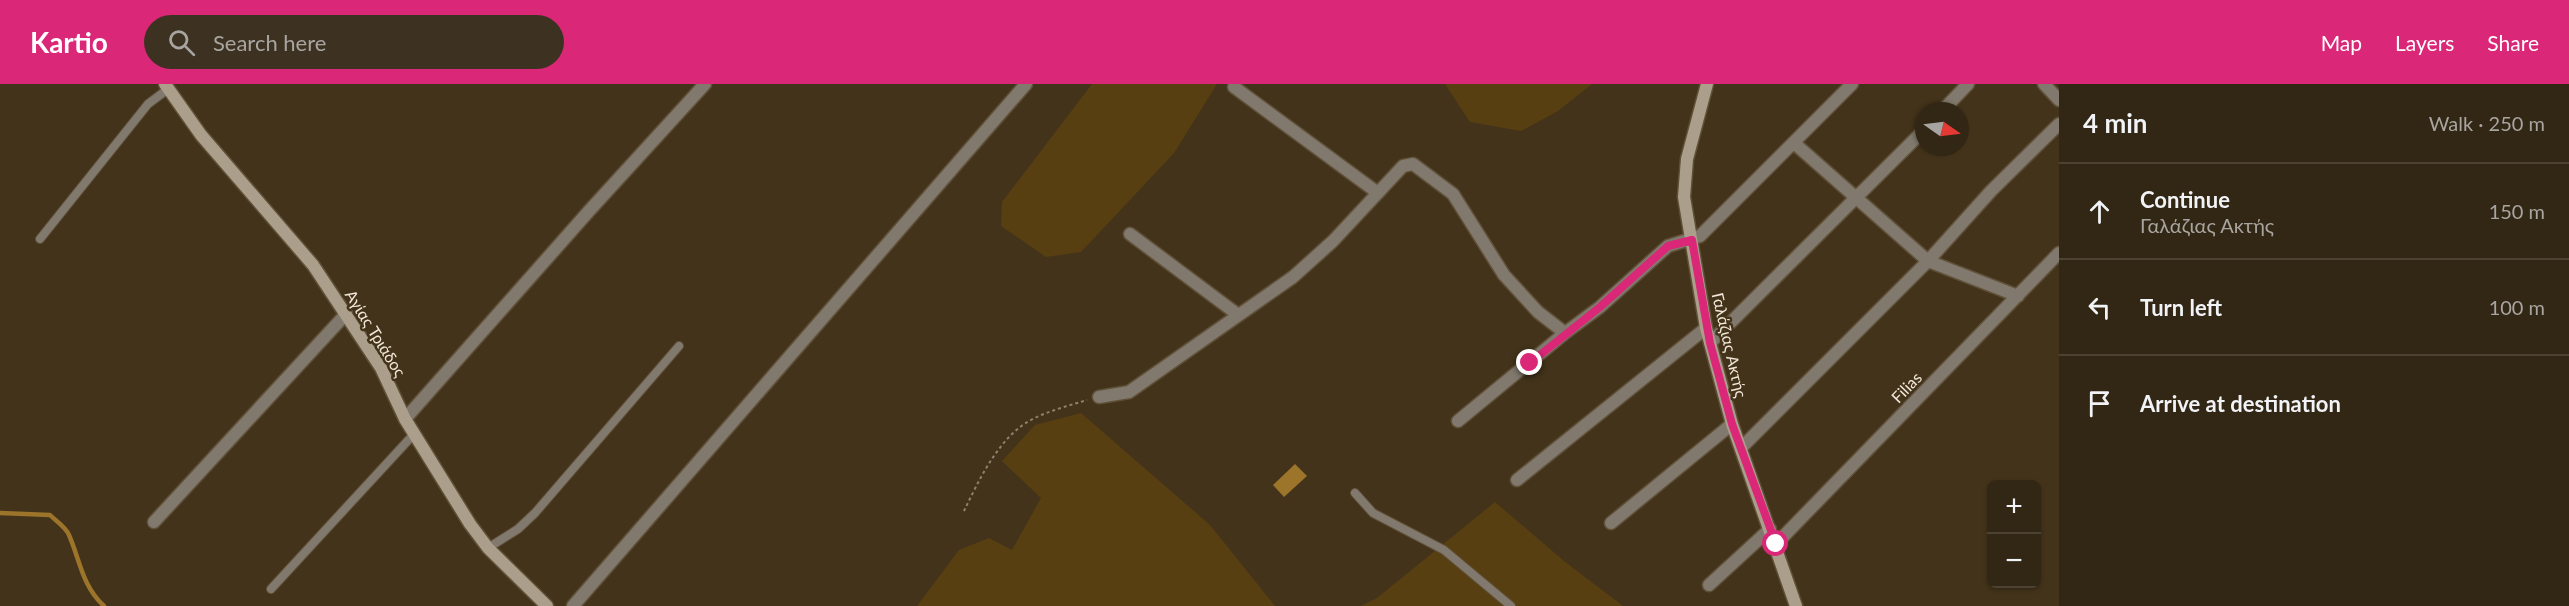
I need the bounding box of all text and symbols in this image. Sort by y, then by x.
search box [144,15,564,69]
text: Kartio [30,25,108,59]
icon: search [165,26,198,59]
text: Search here [213,29,326,56]
text: Map [2321,30,2362,55]
text: Layers [2395,30,2454,55]
text: Share [2487,30,2539,55]
north arrow [1915,102,1969,156]
text: 4 min [2083,107,2147,139]
text: Walk · 250 m [2429,111,2545,135]
text: Continue [2140,186,2230,213]
icon: ahead [2083,195,2116,228]
text: 150 m [2489,199,2545,223]
text: Γαλάζιας Ακτής [2140,213,2274,237]
street label: Αγίας Τριάδος [342,286,411,380]
street label: Γαλάζιας Ακτής [1709,291,1751,400]
icon: left [2083,291,2116,324]
text: Turn left [2140,294,2222,321]
text: 100 m [2489,295,2545,319]
route end [1516,349,1542,375]
street label: Filias [1887,368,1925,406]
icon: arrive [2083,387,2116,420]
text: Arrive at destination [2140,390,2341,417]
map controls [1987,480,2041,588]
button: + [1987,480,2041,534]
route start [1762,530,1788,556]
button: − [1987,534,2041,588]

